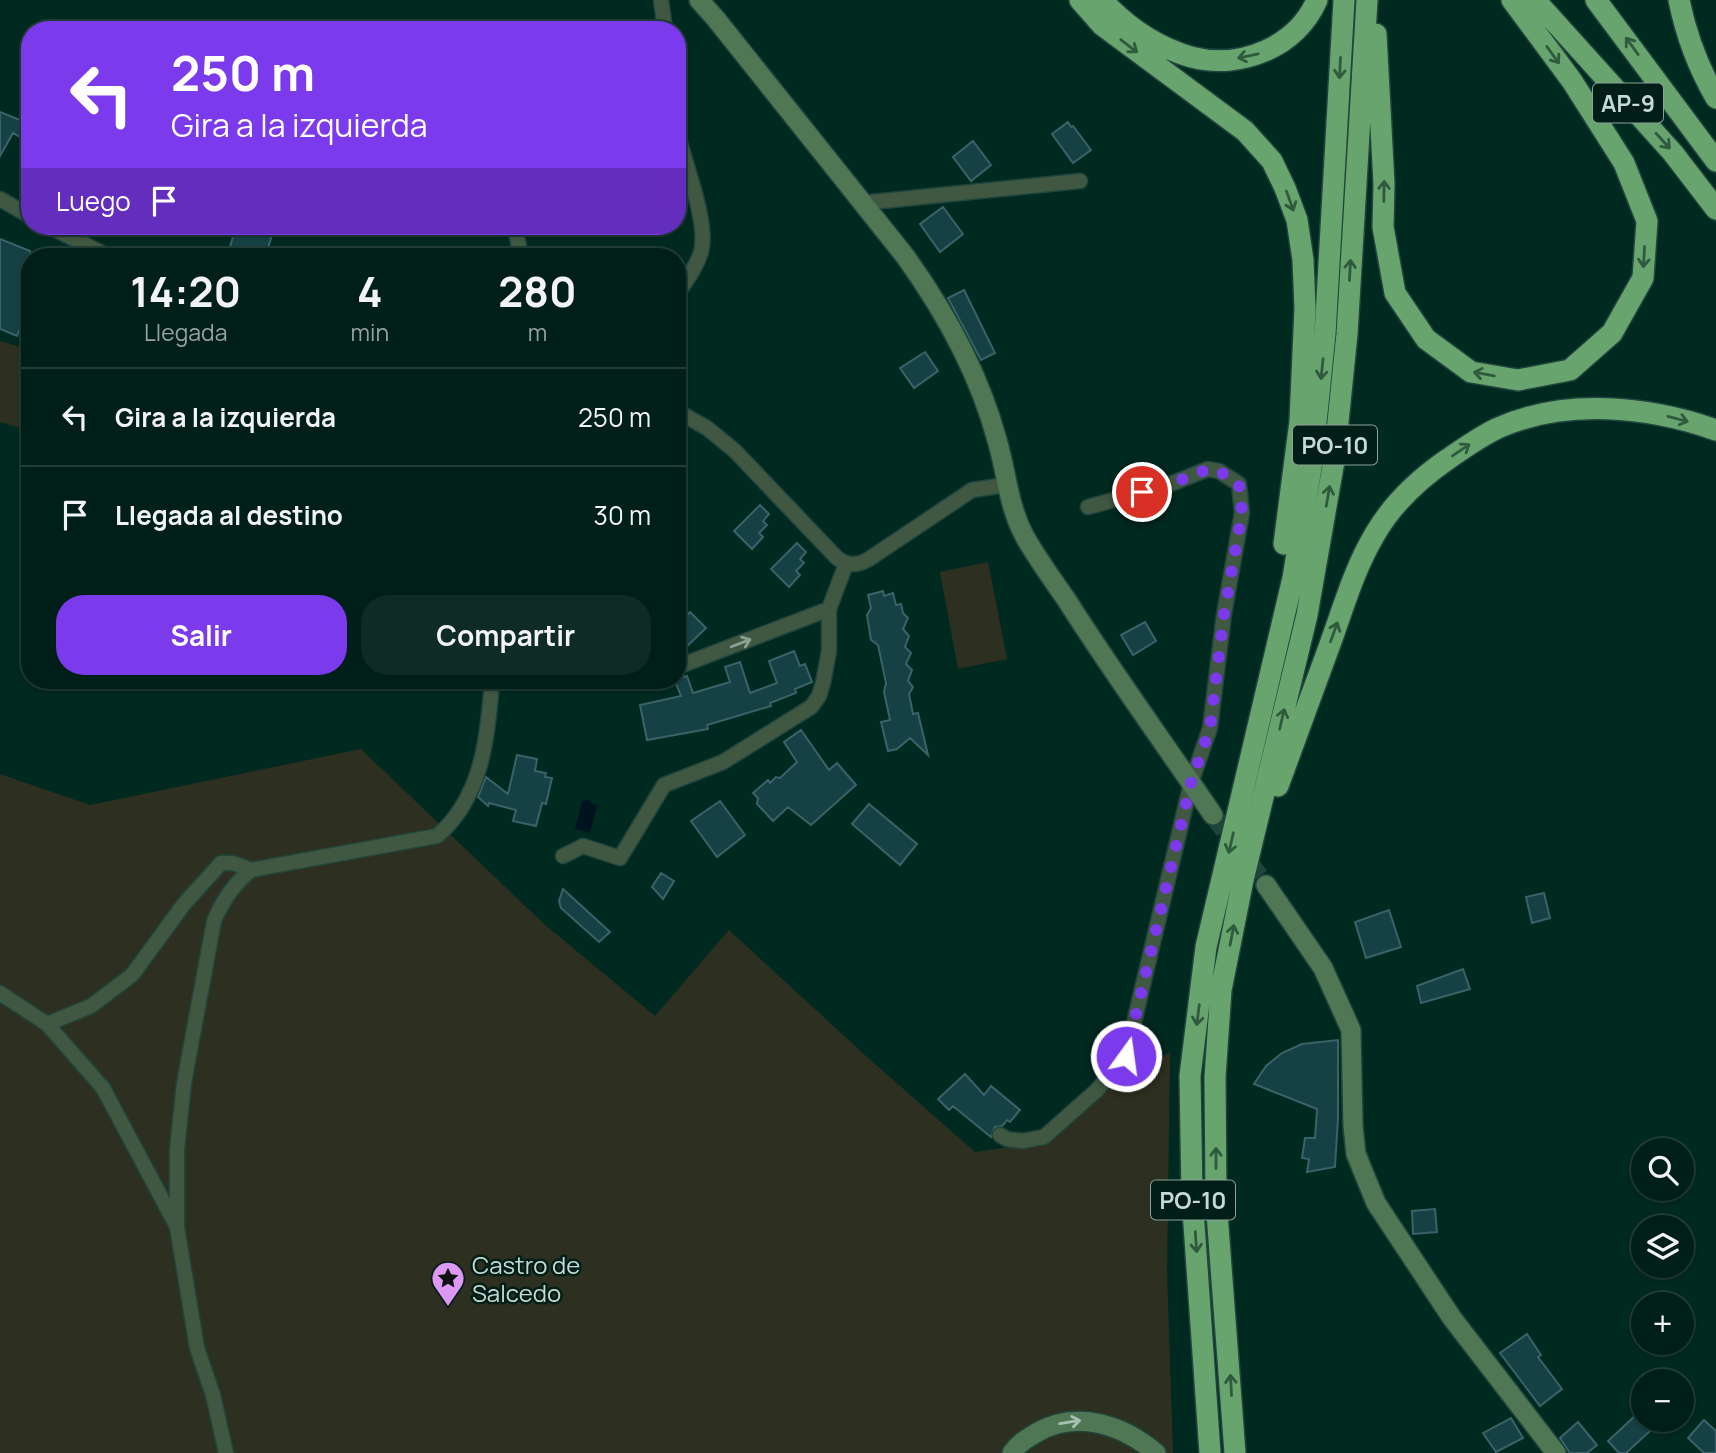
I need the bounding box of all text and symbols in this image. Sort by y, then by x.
one-way arrow [1625,37,1640,56]
text: 250 m [171,39,315,106]
one-way arrow [1120,39,1138,54]
one-way arrow [1545,45,1560,64]
icon: left [56,49,147,140]
one-way arrow [1237,49,1260,63]
one-way arrow [1334,56,1347,79]
road number: AP-9 [1593,83,1663,122]
text: Gira a la izquierda [171,103,427,147]
one-way arrow [1655,132,1671,150]
one-way arrow [1377,180,1391,203]
icon: arrive [145,182,183,220]
text: Luego [56,183,131,219]
one-way arrow [1285,189,1297,211]
one-way arrow [1638,245,1651,268]
one-way arrow [1344,259,1357,282]
text: 14:20 [130,262,241,320]
text: 4 [357,262,383,320]
text: 280 [498,262,577,320]
text: Llegada [144,316,227,348]
text: min [351,316,389,348]
text: m [528,316,547,348]
one-way arrow [1315,357,1328,379]
one-way arrow [1473,367,1496,380]
icon: left [56,398,94,436]
text: Gira a la izquierda [115,399,336,435]
text: 250 m [578,399,651,435]
one-way arrow [1667,413,1689,426]
road number: PO-10 [1293,426,1377,464]
one-way arrow [1450,443,1470,457]
pin [1112,462,1172,522]
icon: arrive [1123,473,1161,511]
one-way arrow [1322,485,1335,508]
icon: arrive [56,496,94,534]
text: Llegada al destino [115,497,343,533]
text: 30 m [594,497,651,533]
button: Salir [56,595,347,675]
button: Compartir [361,595,651,675]
one-way arrow [1329,622,1341,644]
one-way arrow [730,636,752,648]
one-way arrow [1276,708,1289,731]
one-way arrow [1223,832,1236,854]
one-way arrow [1226,924,1240,947]
one-way arrow [1191,1003,1204,1026]
position arrow [1089,1019,1163,1093]
map controls [1631,1138,1694,1432]
button: search [1631,1138,1694,1201]
one-way arrow [1209,1147,1223,1170]
road number: PO-10 [1151,1180,1235,1219]
button: layers [1631,1215,1694,1278]
one-way arrow [1190,1230,1203,1253]
place label: Castro de Salcedo [472,1248,580,1309]
place icon: Castro de Salcedo [429,1259,467,1308]
button: + [1631,1292,1694,1355]
button: − [1631,1369,1694,1432]
one-way arrow [1224,1374,1237,1397]
one-way arrow [1058,1415,1081,1428]

